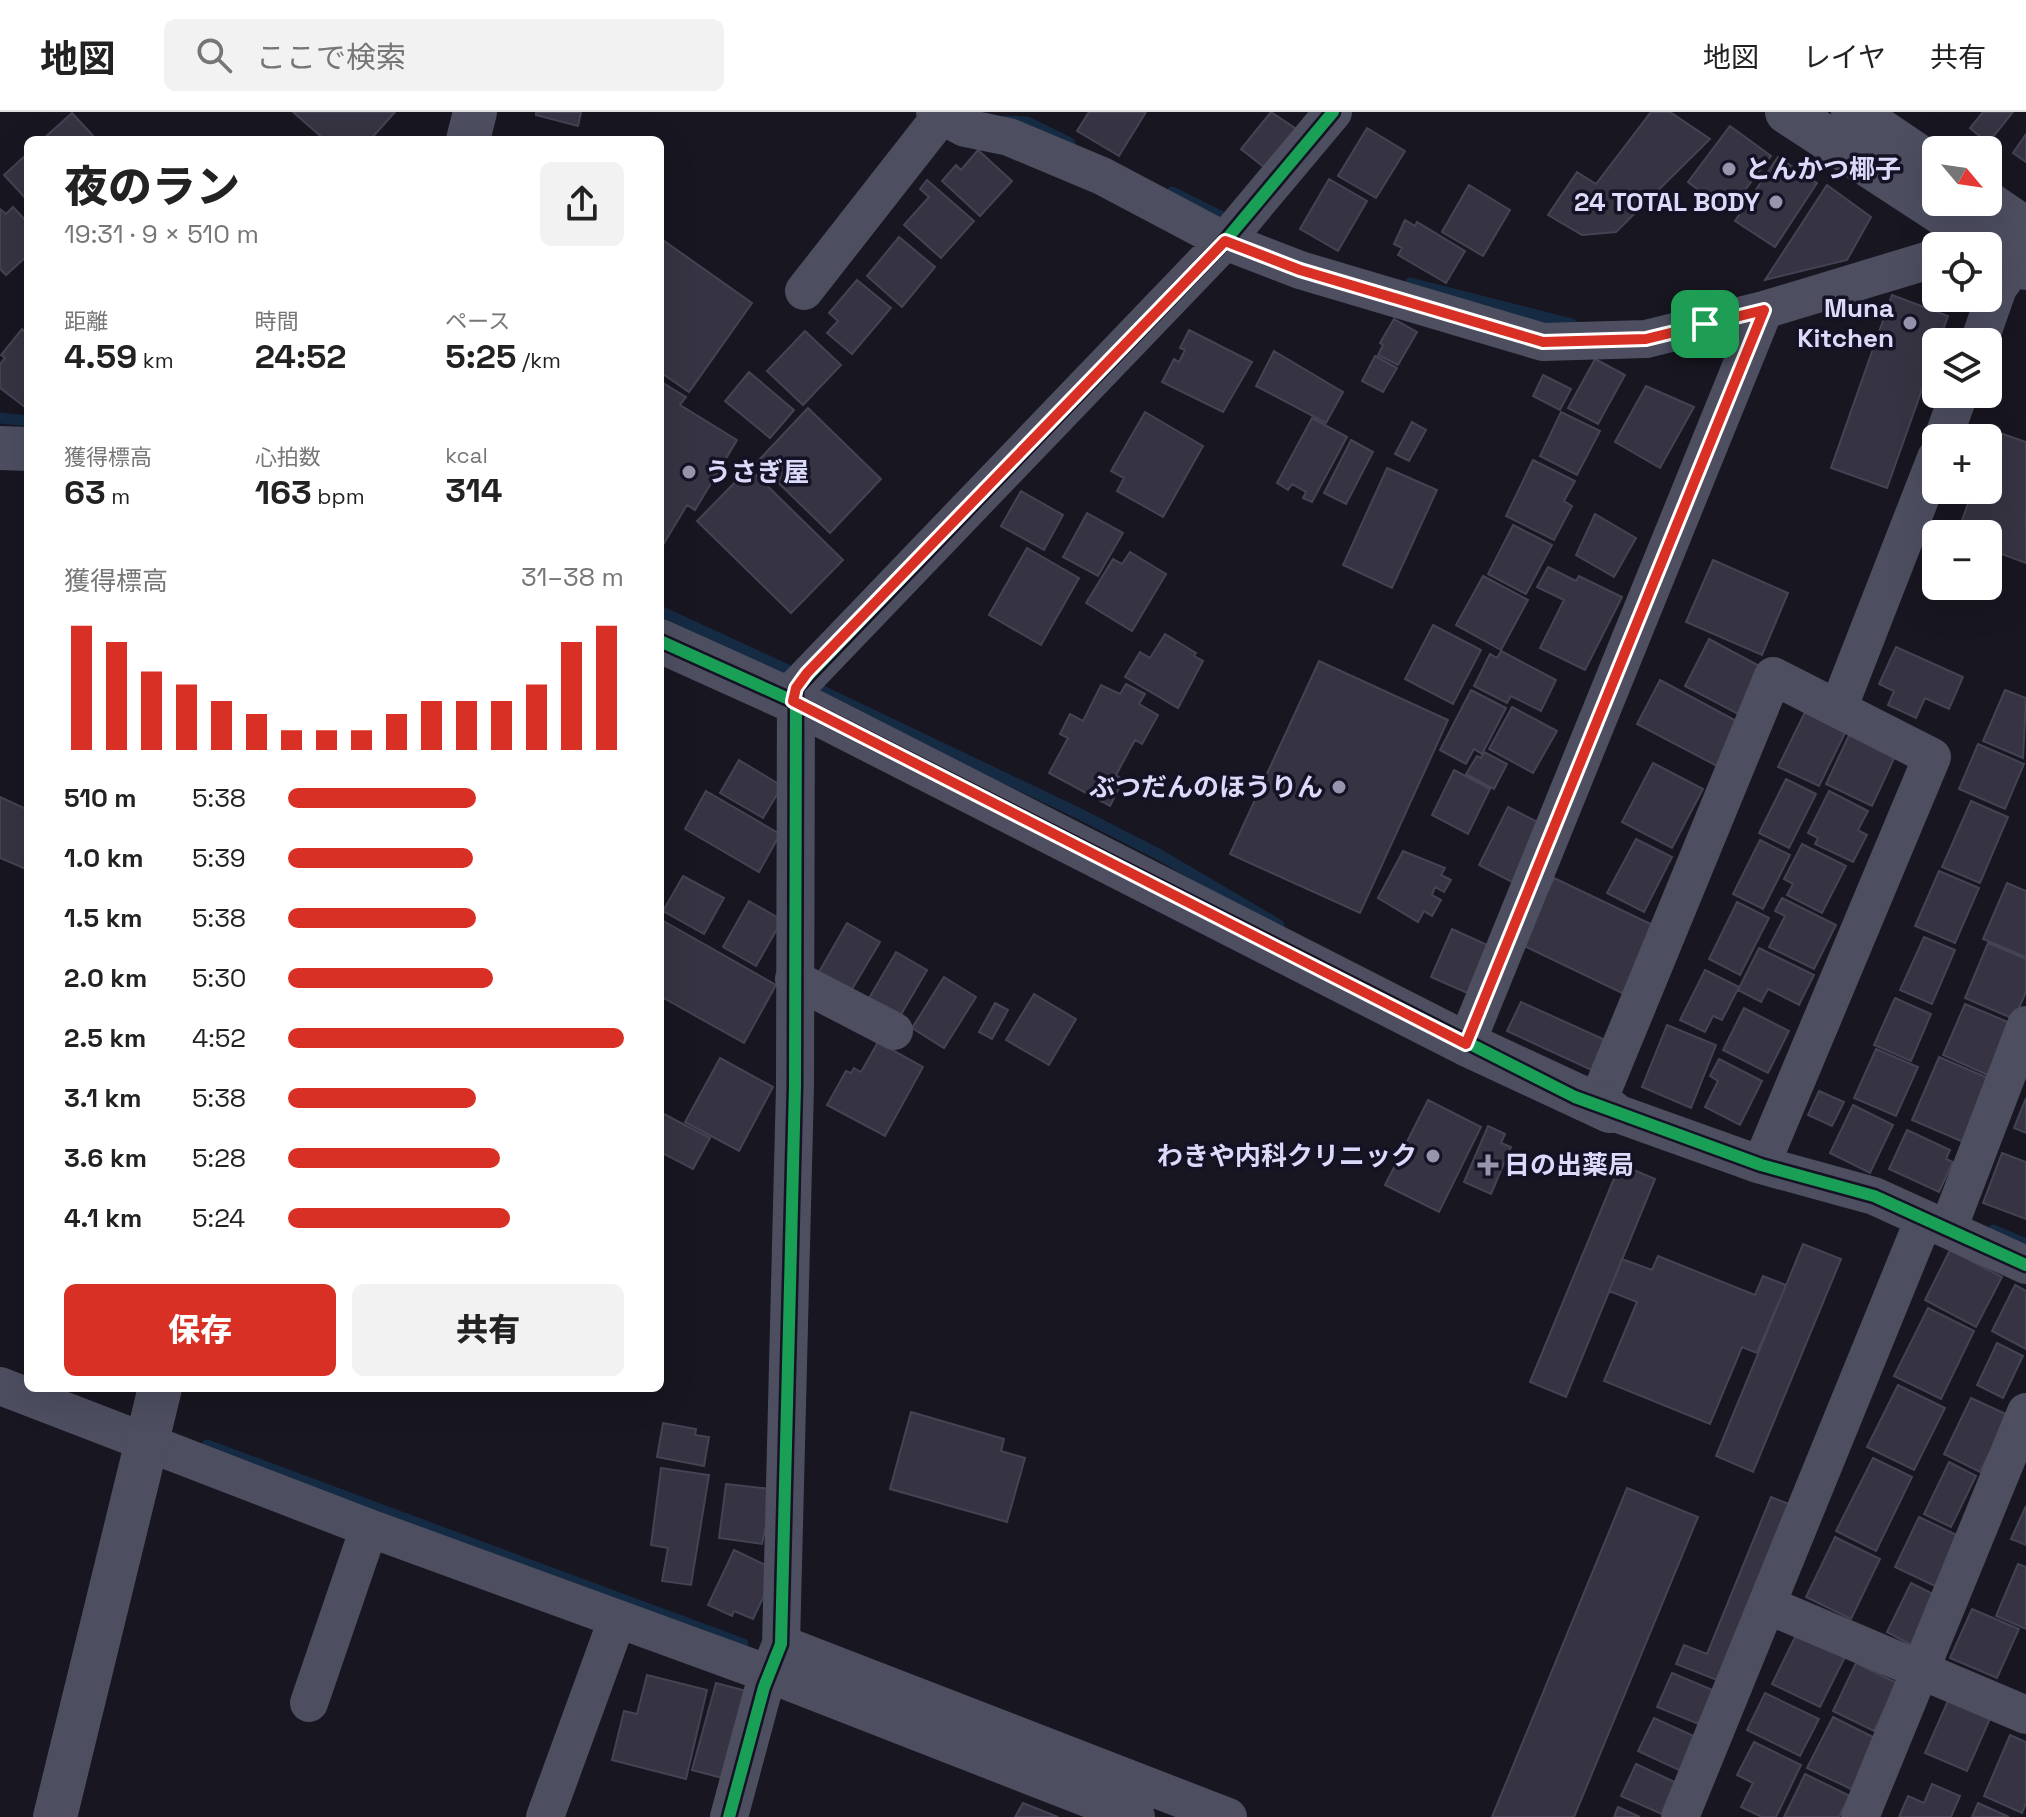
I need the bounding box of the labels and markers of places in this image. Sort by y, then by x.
place label: とんかつ椰子 [1745,152,1901,186]
marker: とんかつ椰子 [1720,160,1738,178]
place label: 24 TOTAL BODY [1574,185,1761,219]
marker: 24 TOTAL BODY [1767,193,1785,211]
pin [1671,290,1739,358]
place label: Muna Kitchen [1797,291,1894,355]
marker: Muna Kitchen [1901,314,1919,332]
place label: うさぎ屋 [705,455,809,489]
marker: うさぎ屋 [680,463,698,481]
place label: ぶつだんのほうりん [1089,770,1323,804]
marker: ぶつだんのほうりん [1330,778,1348,796]
place label: わきや内科クリニック [1157,1139,1417,1173]
marker: わきや内科クリニック [1424,1147,1442,1165]
place label: 日の出薬局 [1504,1148,1634,1182]
marker: 日の出薬局 [1479,1156,1497,1174]

